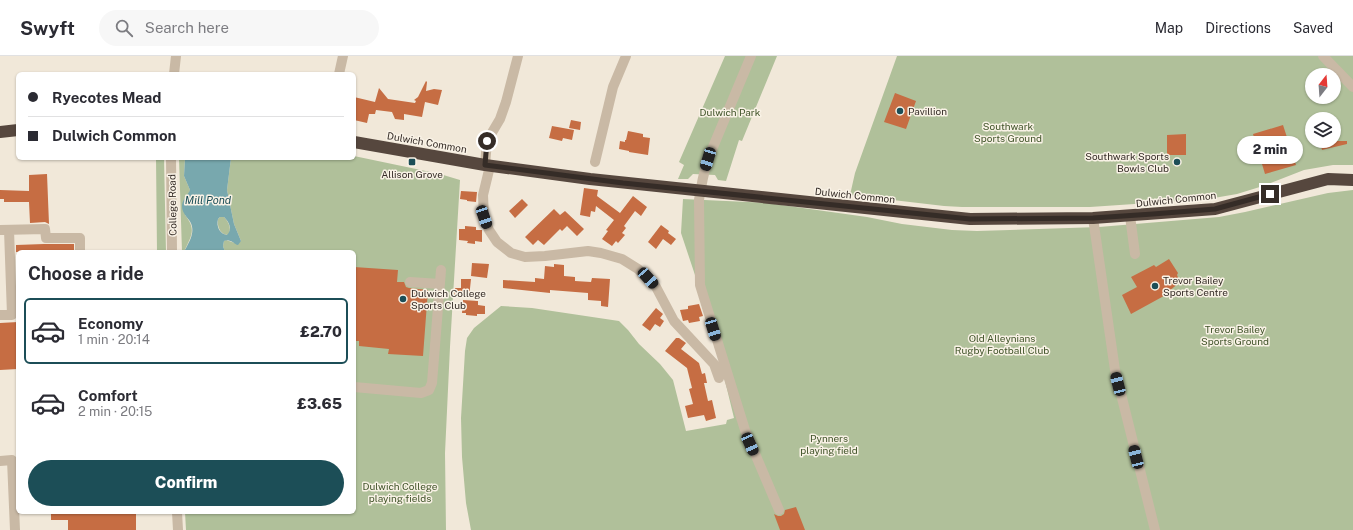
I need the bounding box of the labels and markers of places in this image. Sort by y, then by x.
place label: Pavillion [908,105,947,117]
marker: Pavillion [895,106,905,116]
place label: Southwark Sports Bowls Club [1085,150,1169,174]
marker: Allison Grove [407,157,417,167]
marker: Southwark Sports Bowls Club [1172,157,1182,167]
place label: Allison Grove [381,168,443,180]
place label: Trevor Bailey Sports Centre [1163,274,1228,298]
marker: Trevor Bailey Sports Centre [1150,281,1160,291]
place label: Dulwich College Sports Club [411,287,486,311]
marker: Dulwich College Sports Club [398,294,408,304]

